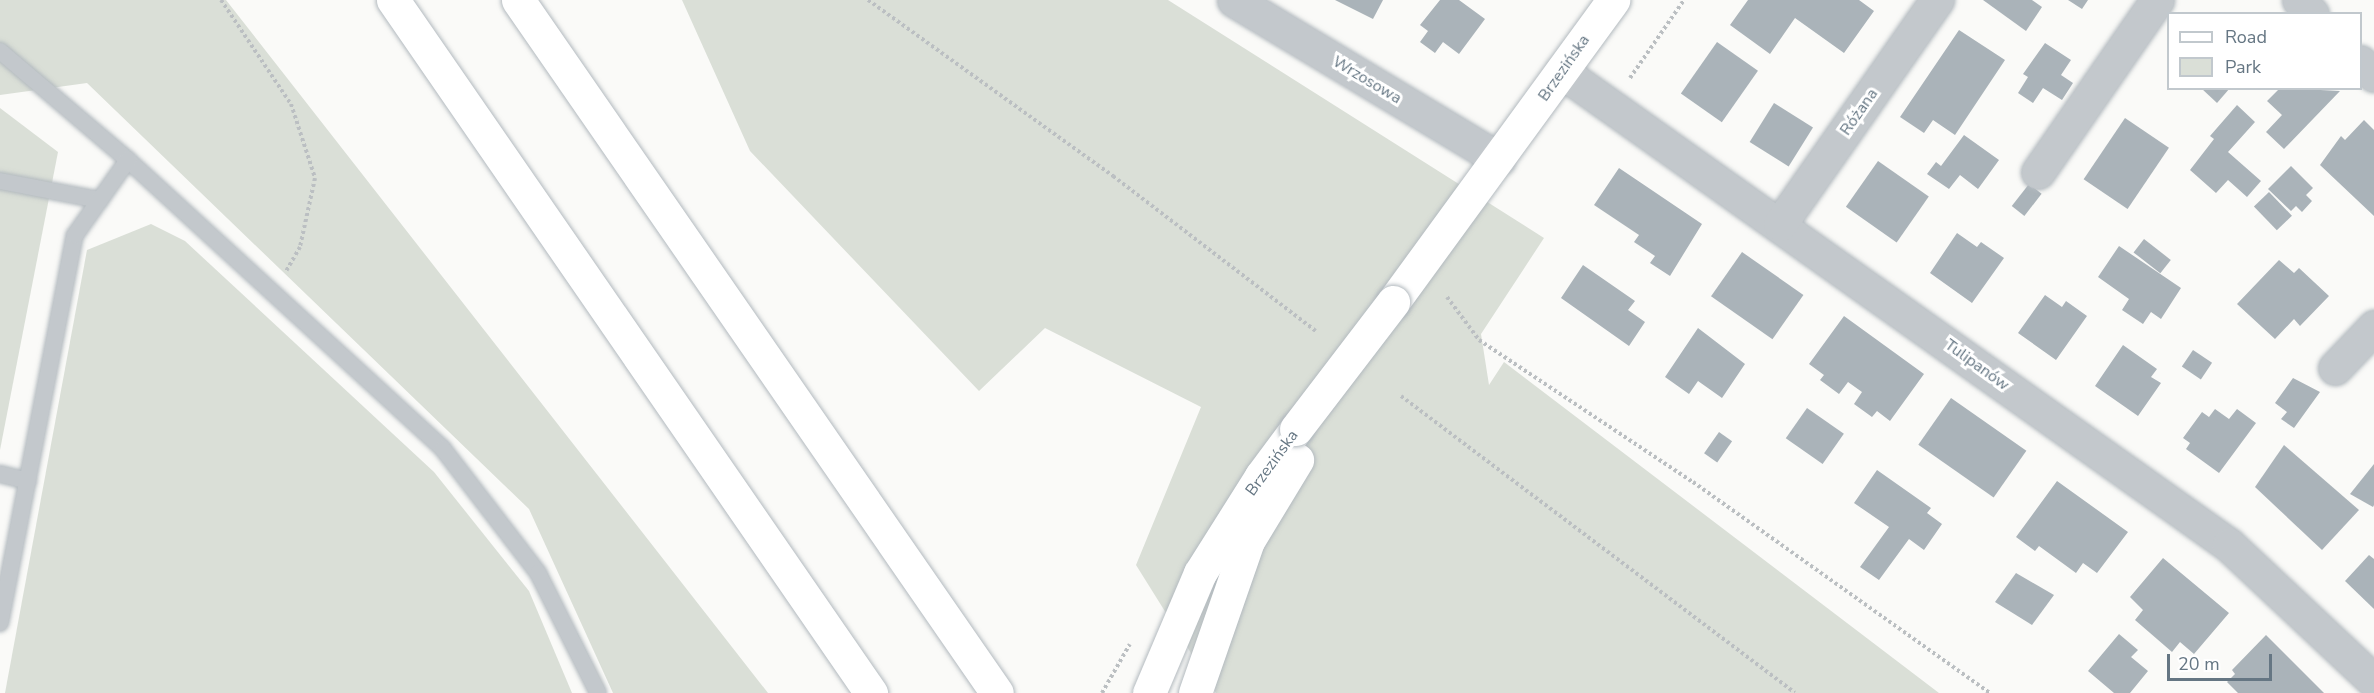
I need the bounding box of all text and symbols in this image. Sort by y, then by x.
legend [2167,12,2362,90]
text: Road [2225,25,2267,49]
street label: Brzezińska [1534,31,1594,105]
street label: Wrzosowa [1329,52,1405,108]
text: Park [2225,55,2261,79]
street label: Różana [1836,85,1882,139]
street label: Tulipanów [1941,335,2013,395]
street label: Brzezińska [1242,426,1302,500]
scale bar [2170,642,2275,680]
text: 20 m [2178,652,2220,676]

